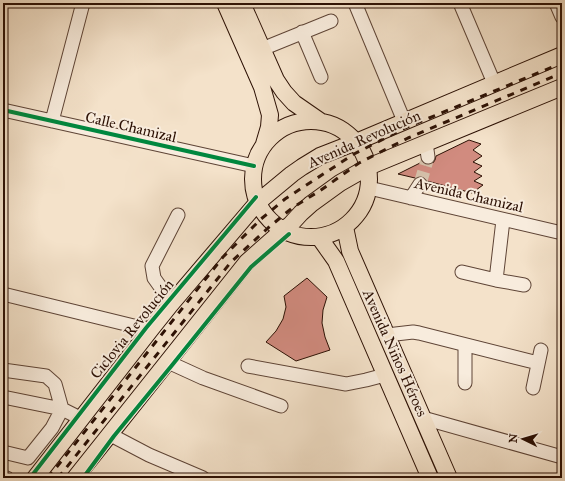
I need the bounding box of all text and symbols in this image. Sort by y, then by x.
street label: Avenida Revolución [304,106,423,172]
street label: Calle Chamizal [84,108,179,146]
street label: Avenida Chamizal [412,174,526,216]
street label: Ciclovia Revolución [86,276,178,382]
street label: Avenida Niños Héroes [358,286,431,419]
north arrow [503,419,543,459]
text: N [507,432,520,443]

